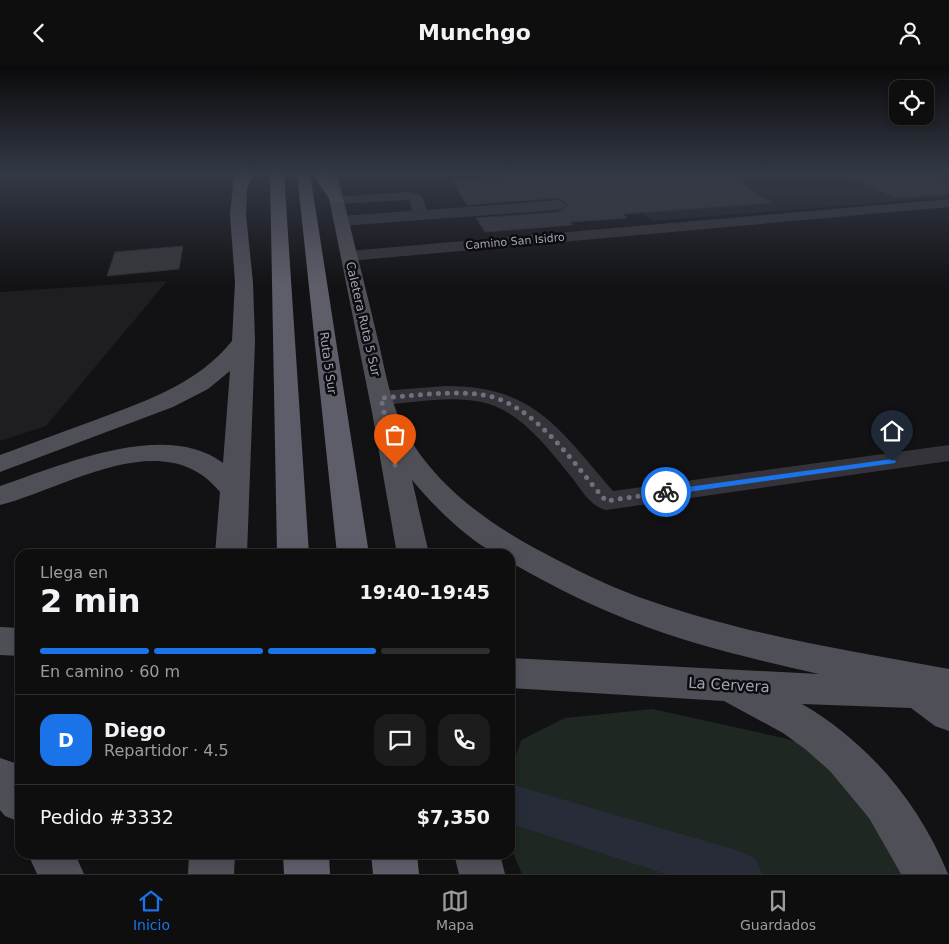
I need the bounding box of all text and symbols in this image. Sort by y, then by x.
icon: back [25,19,53,47]
icon: person [896,19,924,47]
text: Munchgo [418,20,531,45]
map controls [889,80,934,125]
button: locate [889,80,934,125]
street label: Camino San Isidro [465,231,565,252]
street label: Caletera Ruta 5 Sur [343,260,383,378]
street label: Ruta 5 Sur [317,331,339,395]
pin [871,410,913,461]
pin [374,414,416,465]
icon: home [878,417,906,445]
icon: bag [381,421,409,449]
courier [641,467,691,517]
icon: bike [652,478,680,506]
text: Llega en [40,563,108,582]
text: 19:40–19:45 [360,581,490,603]
text: 2 min [40,582,141,620]
text: En camino · 60 m [40,662,180,681]
street label: La Cervera [688,674,770,696]
button: chat [374,714,426,766]
button: phone [438,714,490,766]
text: Diego [104,719,166,741]
text: D [58,729,74,751]
text: Repartidor · 4.5 [104,741,229,760]
text: Pedido #3332 [40,806,174,828]
text: $7,350 [417,806,490,828]
tab: Inicio [133,887,170,933]
tab: Mapa [436,887,474,933]
tab: Guardados [740,887,816,933]

